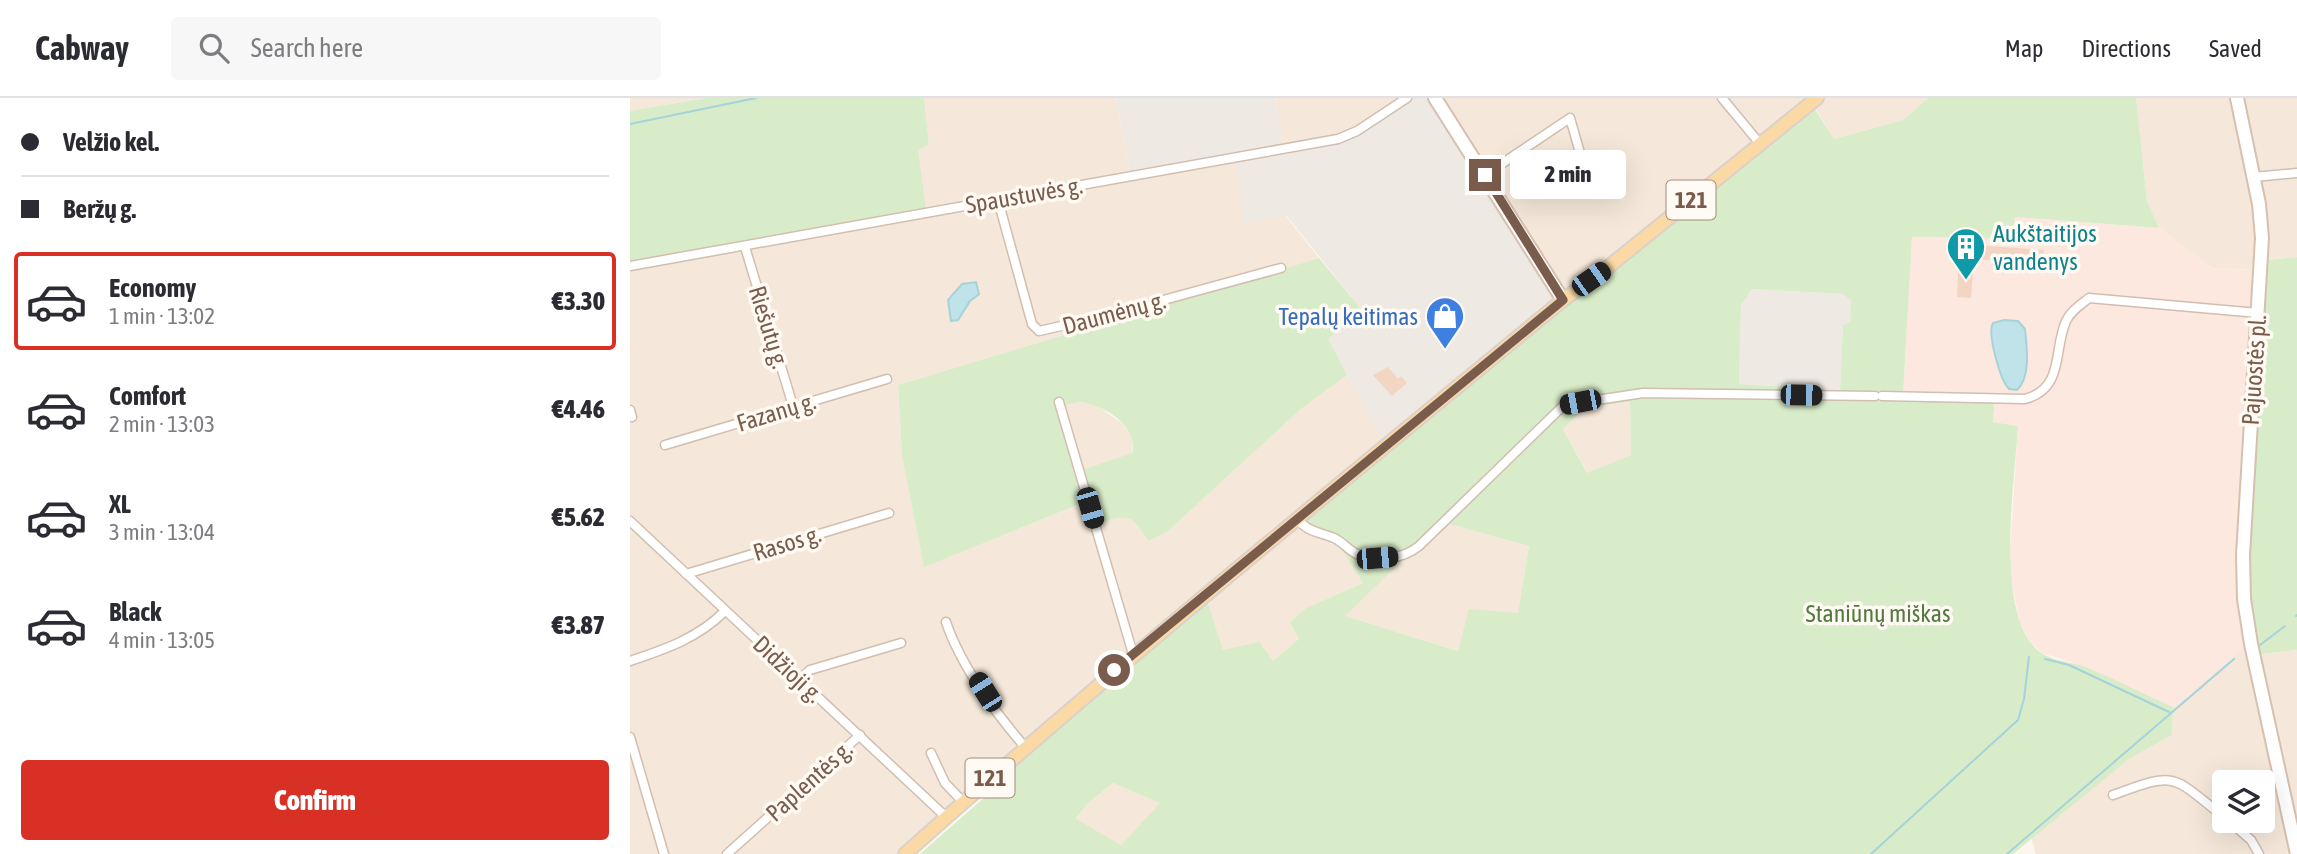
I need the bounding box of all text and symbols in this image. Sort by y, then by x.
search box [171,17,661,80]
text: Cabway [35,29,129,67]
icon: search [195,29,233,67]
text: Search here [251,33,363,63]
text: Map [2005,35,2043,62]
text: Directions [2081,35,2171,62]
text: Saved [2209,35,2262,62]
text: Velžio kel. [63,127,159,157]
callout: 2 min [1510,150,1625,200]
route end [1469,159,1501,191]
text: 2 min [1545,161,1591,187]
street label: Spaustuvės g. [964,171,1084,219]
road number: 121 [1666,180,1716,220]
text: Beržų g. [63,194,136,224]
place label: Aukštaitijos vandenys [1993,220,2097,275]
building icon: Aukštaitijos vandenys [1945,226,1987,281]
car [1568,258,1615,300]
icon: car [25,270,88,333]
text: Economy [109,273,196,303]
street label: Riešutų g. [744,282,794,372]
text: €3.30 [552,286,605,316]
street label: Daumėnų g. [1060,286,1168,340]
shop icon: Tepalų keitimas [1424,295,1466,350]
text: 1 min · 13:02 [109,303,215,329]
place label: Tepalų keitimas [1278,303,1418,330]
street label: Pajuostės pl. [2237,314,2271,426]
icon: car [25,378,88,441]
text: Comfort [109,381,186,411]
car [1780,384,1823,406]
street label: Fazanų g. [733,387,819,437]
car [1558,388,1603,416]
text: €4.46 [552,394,605,424]
text: 2 min · 13:03 [109,411,215,437]
car [1075,485,1106,531]
icon: car [25,486,88,549]
text: XL [109,489,131,519]
text: €5.62 [552,502,605,532]
text: 3 min · 13:04 [109,519,215,545]
street label: Rasos g. [750,520,824,566]
car [1356,546,1399,570]
icon: car [25,594,88,657]
text: Black [109,597,161,627]
park label: Staniūnų miškas [1806,600,1950,627]
text: €3.87 [552,610,605,640]
text: 4 min · 13:05 [109,627,215,653]
street label: Didžioji g. [748,630,828,708]
route start [1098,654,1130,686]
car [965,669,1006,715]
street label: Paplentės g. [760,735,858,827]
road number: 121 [966,758,1014,798]
button: Confirm [21,760,609,840]
map controls [2212,770,2275,833]
button: layers [2212,770,2275,833]

